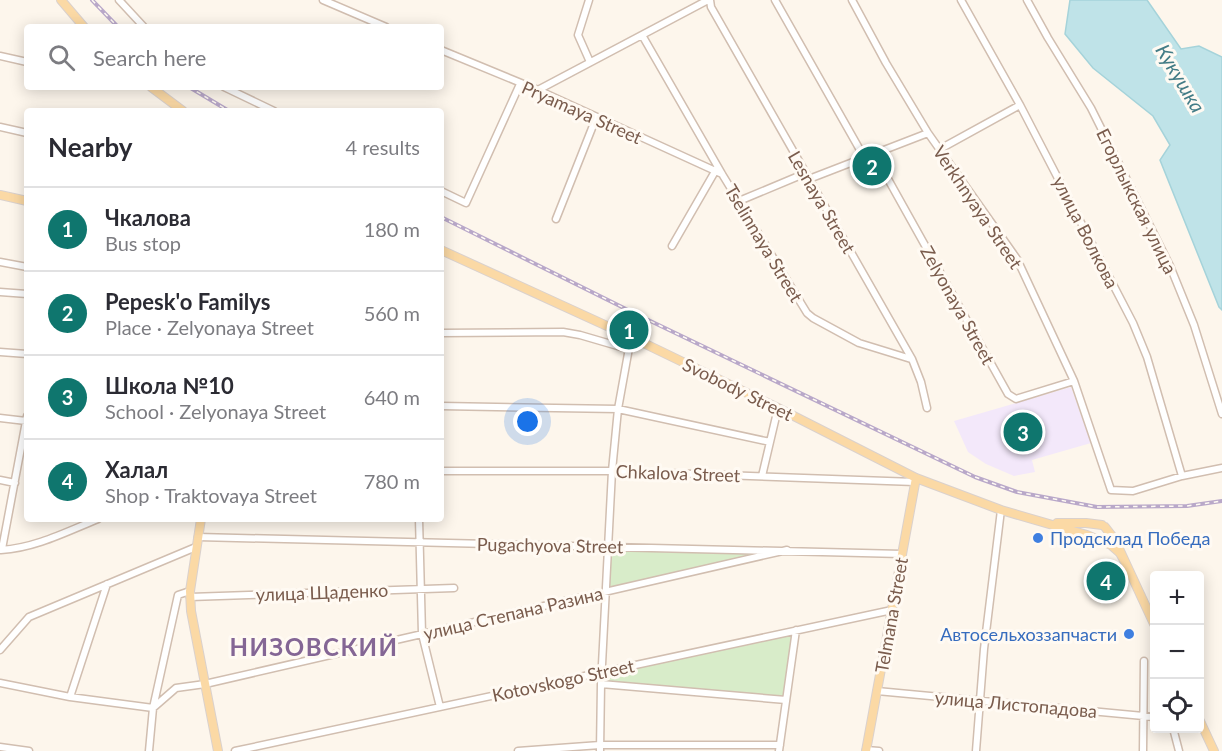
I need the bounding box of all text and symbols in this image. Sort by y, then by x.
search box [24,24,444,90]
water label: Кукушка [1151,39,1211,117]
icon: search [45,41,78,74]
text: Search here [93,44,206,71]
street label: Pryamaya Street [519,76,646,148]
street label: Егорлыкская улица [1092,125,1182,277]
text: Nearby [48,131,133,163]
text: 4 results [345,135,420,159]
street label: Verkhnyaya Street [929,141,1028,273]
pin: 2 [852,144,892,188]
street label: Lesnaya Street [784,147,860,258]
street label: улица Волкова [1048,172,1124,292]
street label: Tselinnaya Street [720,180,808,306]
text: Чкалова [105,204,191,231]
text: 1 [62,217,73,241]
text: 180 m [364,217,420,241]
text: Bus stop [105,231,181,255]
street label: Zelyonaya Street [916,242,1000,369]
text: Pepesk'o Familys [105,288,270,315]
text: 2 [62,301,73,325]
text: 560 m [364,301,420,325]
pin: 1 [610,308,648,352]
text: Place · Zelyonaya Street [105,315,314,339]
street label: Svobody Street [679,353,797,425]
text: Школа №10 [105,372,234,399]
text: 3 [62,385,73,409]
text: 640 m [364,385,420,409]
text: School · Zelyonaya Street [105,399,326,423]
your location [513,407,542,436]
pin: 3 [1004,410,1042,454]
text: Халал [105,456,168,483]
street label: Chkalova Street [615,460,741,486]
text: 4 [62,469,73,493]
text: 780 m [364,469,420,493]
text: Shop · Traktovaya Street [105,483,317,507]
place label: Продсклад Победа [1050,527,1210,549]
marker: Продсклад Победа [1031,531,1045,545]
street label: Pugachyova Street [477,533,624,557]
street label: Telmana Street [870,555,912,674]
pin: 4 [1086,558,1126,604]
map controls [1150,571,1204,733]
button: + [1150,571,1204,625]
street label: улица Щаденко [255,579,389,605]
street label: улица Степана Разина [421,582,605,644]
place label: Автосельхоззапчасти [940,623,1117,645]
button: − [1150,625,1204,679]
marker: Автосельхоззапчасти [1122,627,1136,641]
district label: НИЗОВСКИЙ [229,632,399,661]
street label: Kotovskogo Street [490,654,637,706]
button: locate [1150,679,1204,733]
street label: улица Листопадова [934,686,1098,722]

